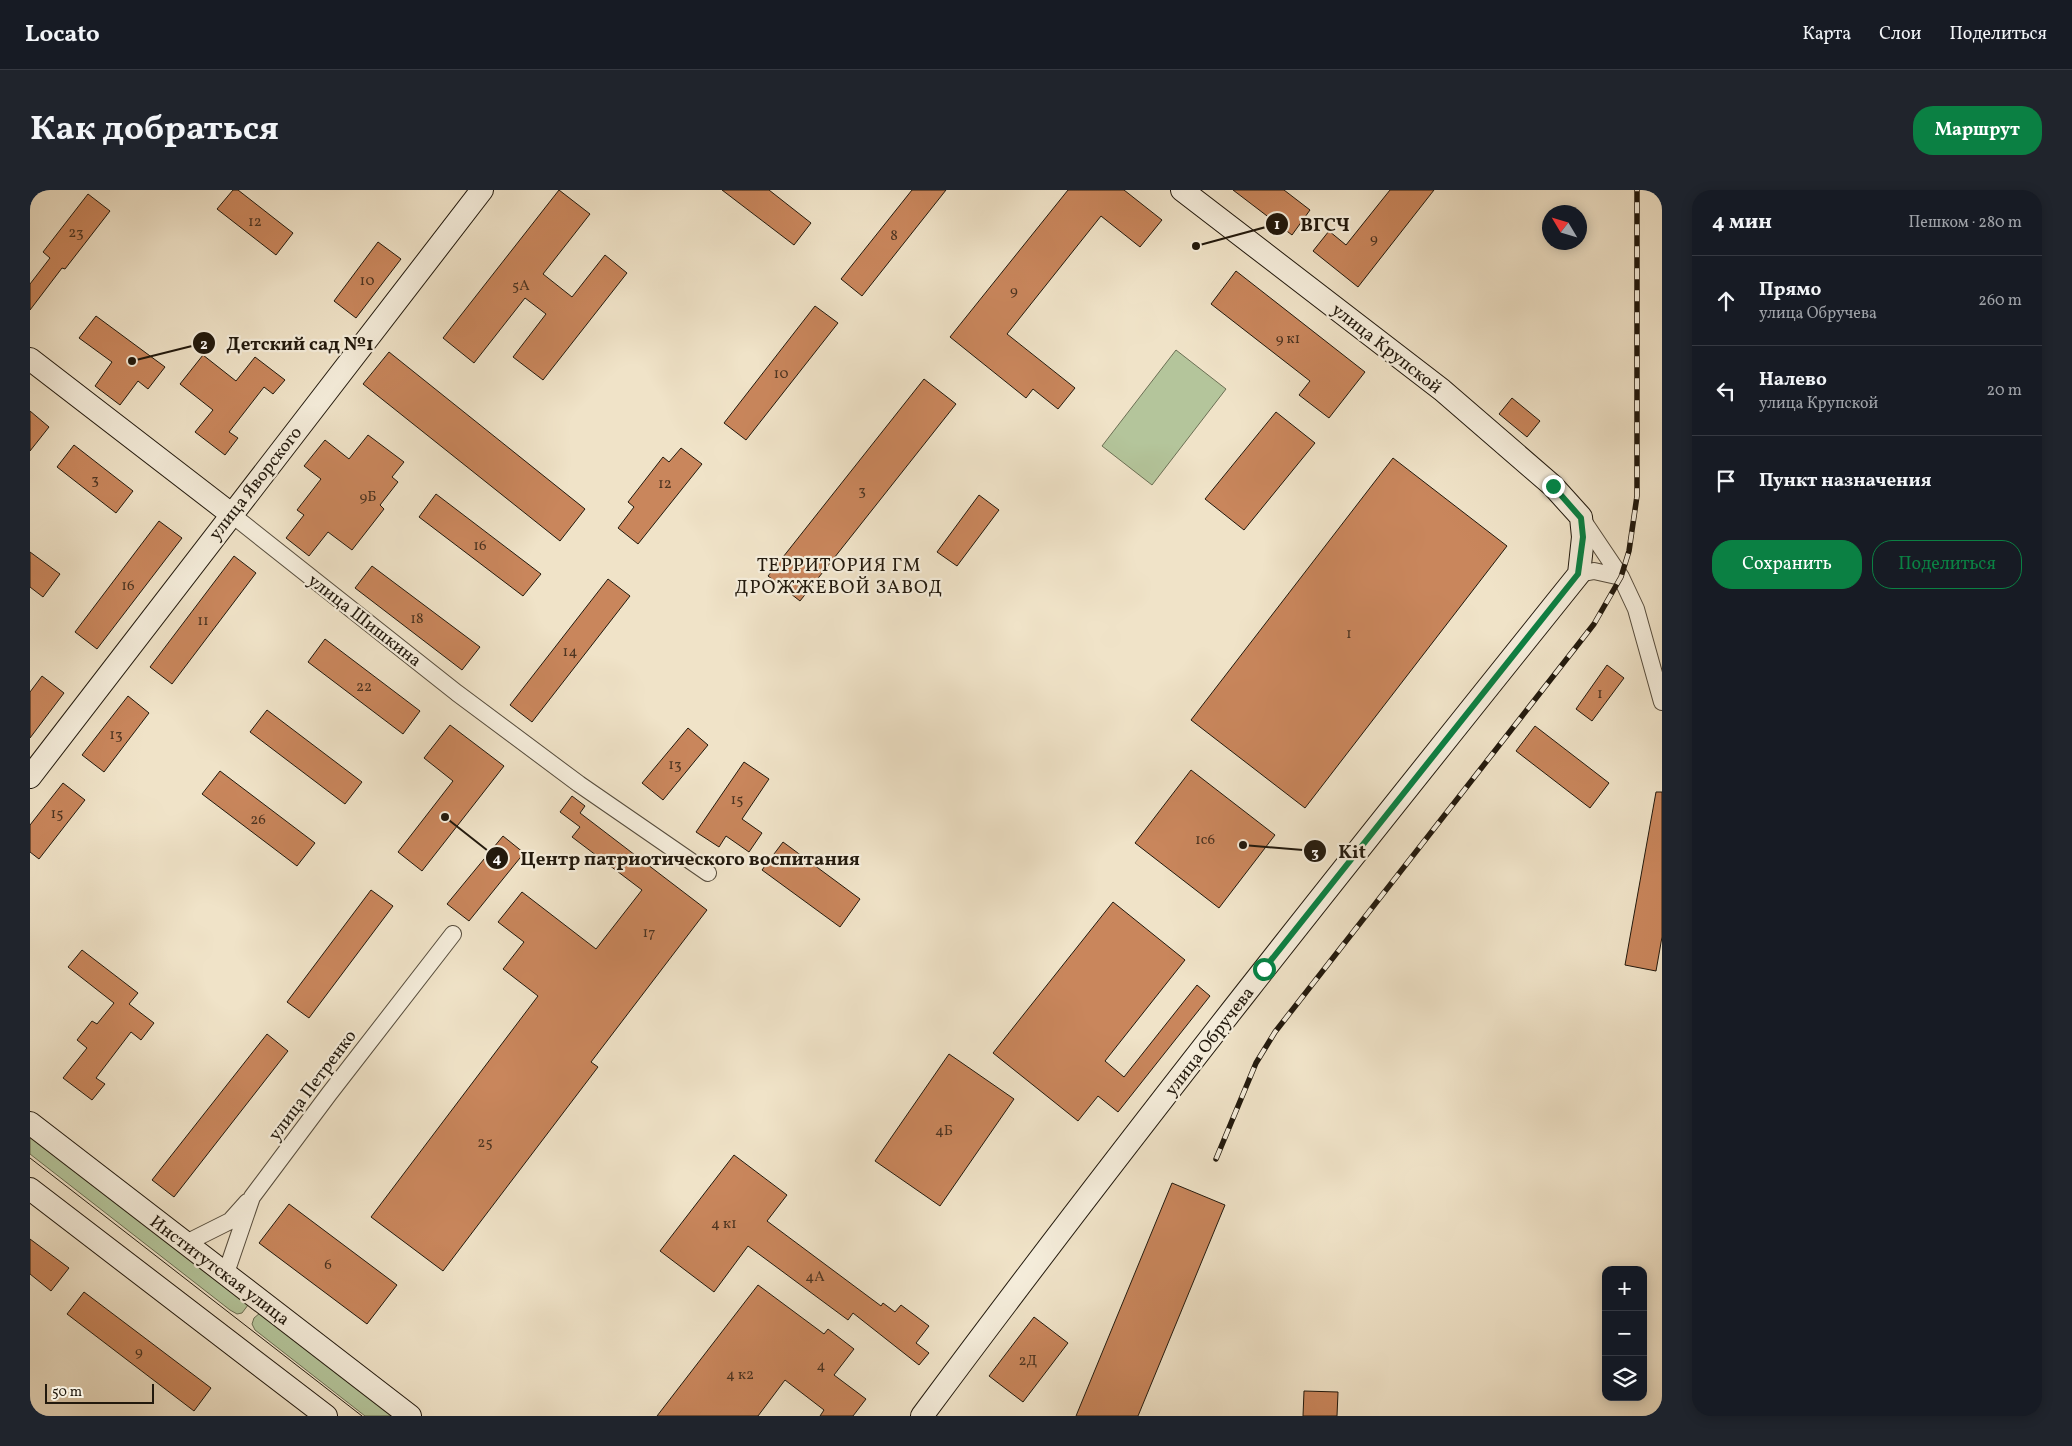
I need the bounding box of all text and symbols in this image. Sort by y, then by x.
text: Locato [25,18,100,52]
text: Карта [1803,22,1851,47]
text: Слои [1879,22,1921,47]
text: Поделиться [1949,22,2047,47]
text: Как добраться [30,106,279,154]
button: Маршрут [1913,106,2042,155]
north arrow [1542,205,1587,250]
callout: ВГСЧ [1265,207,1359,241]
text: 4 мин [1712,208,1772,237]
house number: 12 [248,212,262,233]
text: Пешком · 280 m [1908,212,2022,234]
text: ВГСЧ [1300,213,1350,239]
text: 1 [1274,215,1280,236]
house number: 23 [68,223,84,244]
house number: 8 [890,226,898,247]
house number: 9 [1370,229,1378,250]
house number: 10 [360,271,374,292]
house number: 5А [512,276,530,297]
text: Прямо [1759,277,1821,303]
house number: 9 [1010,281,1018,302]
icon: ahead [1712,287,1740,315]
text: 260 m [1978,290,2022,312]
street label: улица Крупской [1326,298,1447,400]
text: улица Обручева [1759,303,1877,325]
callout: Детский сад №1 [192,326,384,360]
house number: 9 к1 [1276,329,1300,350]
text: Детский сад №1 [226,332,374,358]
text: 2 [200,335,208,356]
house number: 10 [774,364,788,385]
text: Налево [1759,367,1827,393]
icon: left [1712,377,1740,405]
text: 20 m [1987,380,2022,402]
text: улица Крупской [1759,393,1878,415]
street label: улица Яворского [204,422,309,546]
icon: arrive [1712,467,1740,495]
text: Пункт назначения [1759,468,1932,494]
house number: 3 [91,470,99,491]
house number: 12 [658,474,672,495]
route end [1542,475,1565,498]
house number: 3 [858,481,866,502]
house number: 9Б [359,487,377,508]
house number: 16 [473,536,487,557]
button: Сохранить [1712,540,1862,589]
button: Поделиться [1872,540,2022,589]
district label: ТЕРРИТОРИЯ ГМ ДРОЖЖЕВОЙ ЗАВОД [735,553,943,601]
street label: улица Шишкина [302,569,426,674]
house number: 16 [121,576,135,597]
house number: 18 [410,609,424,630]
house number: 11 [197,611,209,632]
house number: 1 [1346,624,1352,645]
house number: 14 [563,642,577,663]
house number: 22 [356,677,372,698]
house number: 1 [1597,684,1603,705]
house number: 13 [109,725,123,746]
house number: 13 [668,755,682,776]
house number: 15 [730,790,744,811]
house number: 15 [50,804,64,825]
house number: 26 [250,810,266,831]
house number: 1с6 [1195,830,1215,851]
callout: Kit [1303,834,1375,868]
text: Kit [1338,840,1366,866]
callout: Центр патриотического воспитания [485,841,869,875]
text: 3 [1311,843,1319,864]
text: Центр патриотического воспитания [520,847,860,873]
text: 4 [492,849,502,870]
house number: 17 [642,923,656,944]
route start [1253,958,1276,981]
street label: улица Обручева [1159,982,1261,1102]
street label: улица Петренко [263,1025,363,1147]
house number: 4Б [935,1121,953,1142]
house number: 25 [477,1133,493,1154]
street label: Институтская улица [144,1210,294,1332]
house number: 4 к1 [711,1214,737,1235]
house number: 6 [324,1255,332,1276]
map controls [1602,1266,1647,1401]
button: + [1602,1266,1647,1311]
house number: 4А [805,1267,825,1288]
button: − [1602,1311,1647,1356]
house number: 9 [135,1342,143,1363]
house number: 2Д [1019,1351,1038,1372]
house number: 4 [817,1356,826,1377]
button: layers [1602,1356,1647,1401]
house number: 4 к2 [726,1365,754,1386]
scale bar [45,1381,154,1404]
text: 50 m [52,1383,82,1402]

